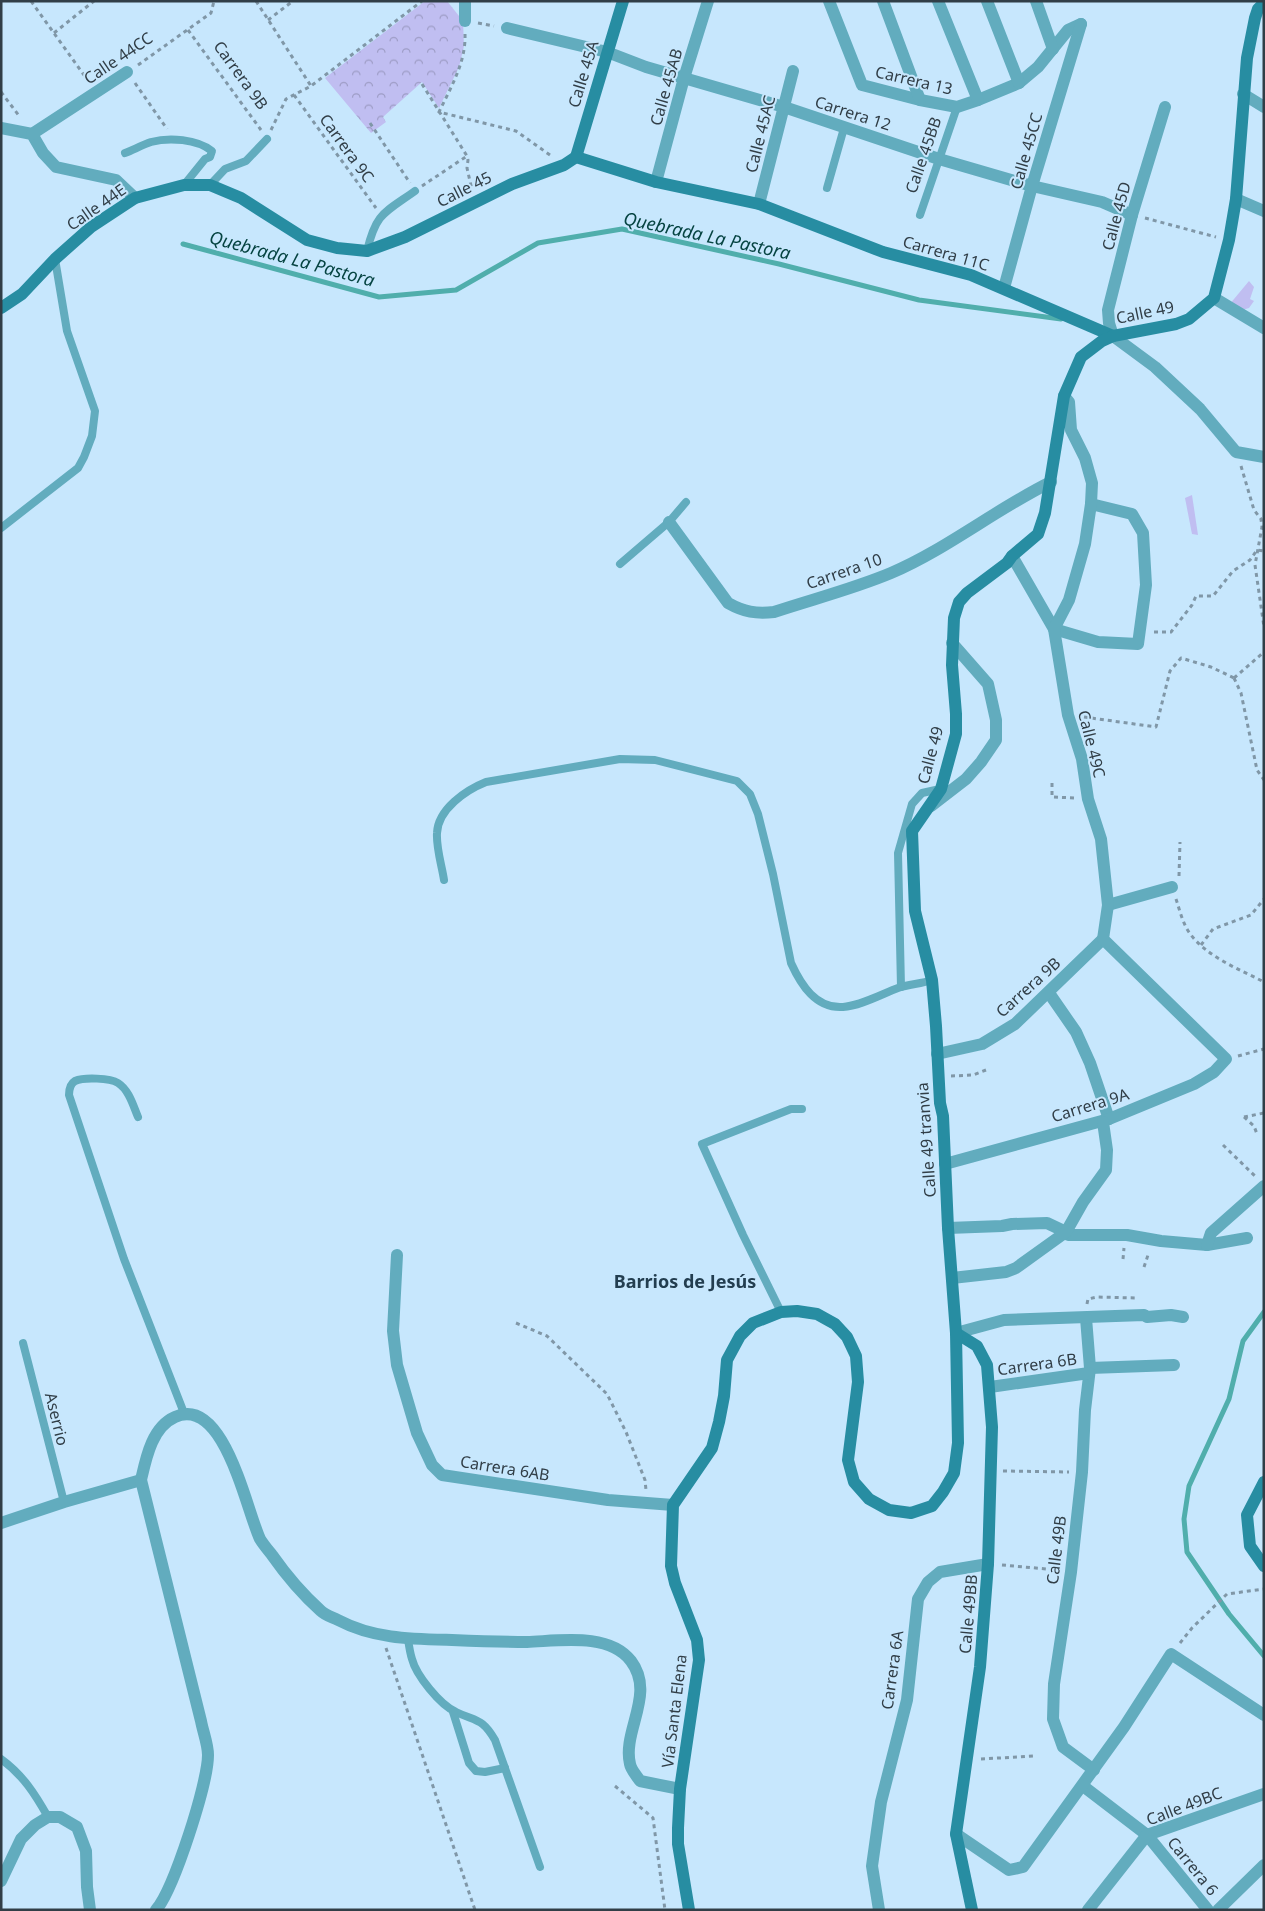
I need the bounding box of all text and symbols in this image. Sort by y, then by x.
street label: Calle 44CC [79,27,157,89]
street label: Carrera 9B [209,36,273,114]
street label: Calle 45A [562,37,604,110]
street label: Calle 45AB [644,46,688,128]
street label: Carrera 13 [873,60,955,100]
street label: Carrera 12 [812,90,894,136]
street label: Calle 45AC [740,93,780,175]
street label: Carrera 9C [315,109,379,187]
street label: Calle 45CC [1005,110,1047,192]
street label: Calle 45BB [900,114,946,196]
street label: Calle 45 [433,166,495,212]
street label: Calle 44E [62,179,130,235]
street label: Calle 45D [1096,179,1136,253]
water label: Quebrada La Pastora [622,206,793,264]
water label: Quebrada La Pastora [207,224,377,292]
street label: Carrera 11C [900,230,992,276]
street label: Calle 49 [1114,295,1176,329]
street label: Carrera 10 [803,548,885,594]
street label: Calle 49C [1073,708,1111,780]
street label: Calle 49 [912,724,948,786]
street label: Carrera 9B [991,952,1065,1022]
street label: Calle 49 tranvia [911,1082,941,1198]
street label: Carrera 9A [1049,1083,1132,1127]
district label: Barrios de Jesús [614,1269,756,1293]
street label: Carrera 6B [996,1348,1078,1380]
street label: Aserrio [40,1390,74,1448]
street label: Carrera 6AB [459,1450,551,1486]
street label: Calle 49B [1041,1514,1071,1586]
street label: Calle 49BB [954,1573,982,1655]
street label: Carrera 6A [876,1628,909,1711]
street label: Vía Santa Elena [656,1653,692,1769]
street label: Calle 49BC [1143,1782,1225,1830]
street label: Carrera 6 [1163,1832,1223,1900]

